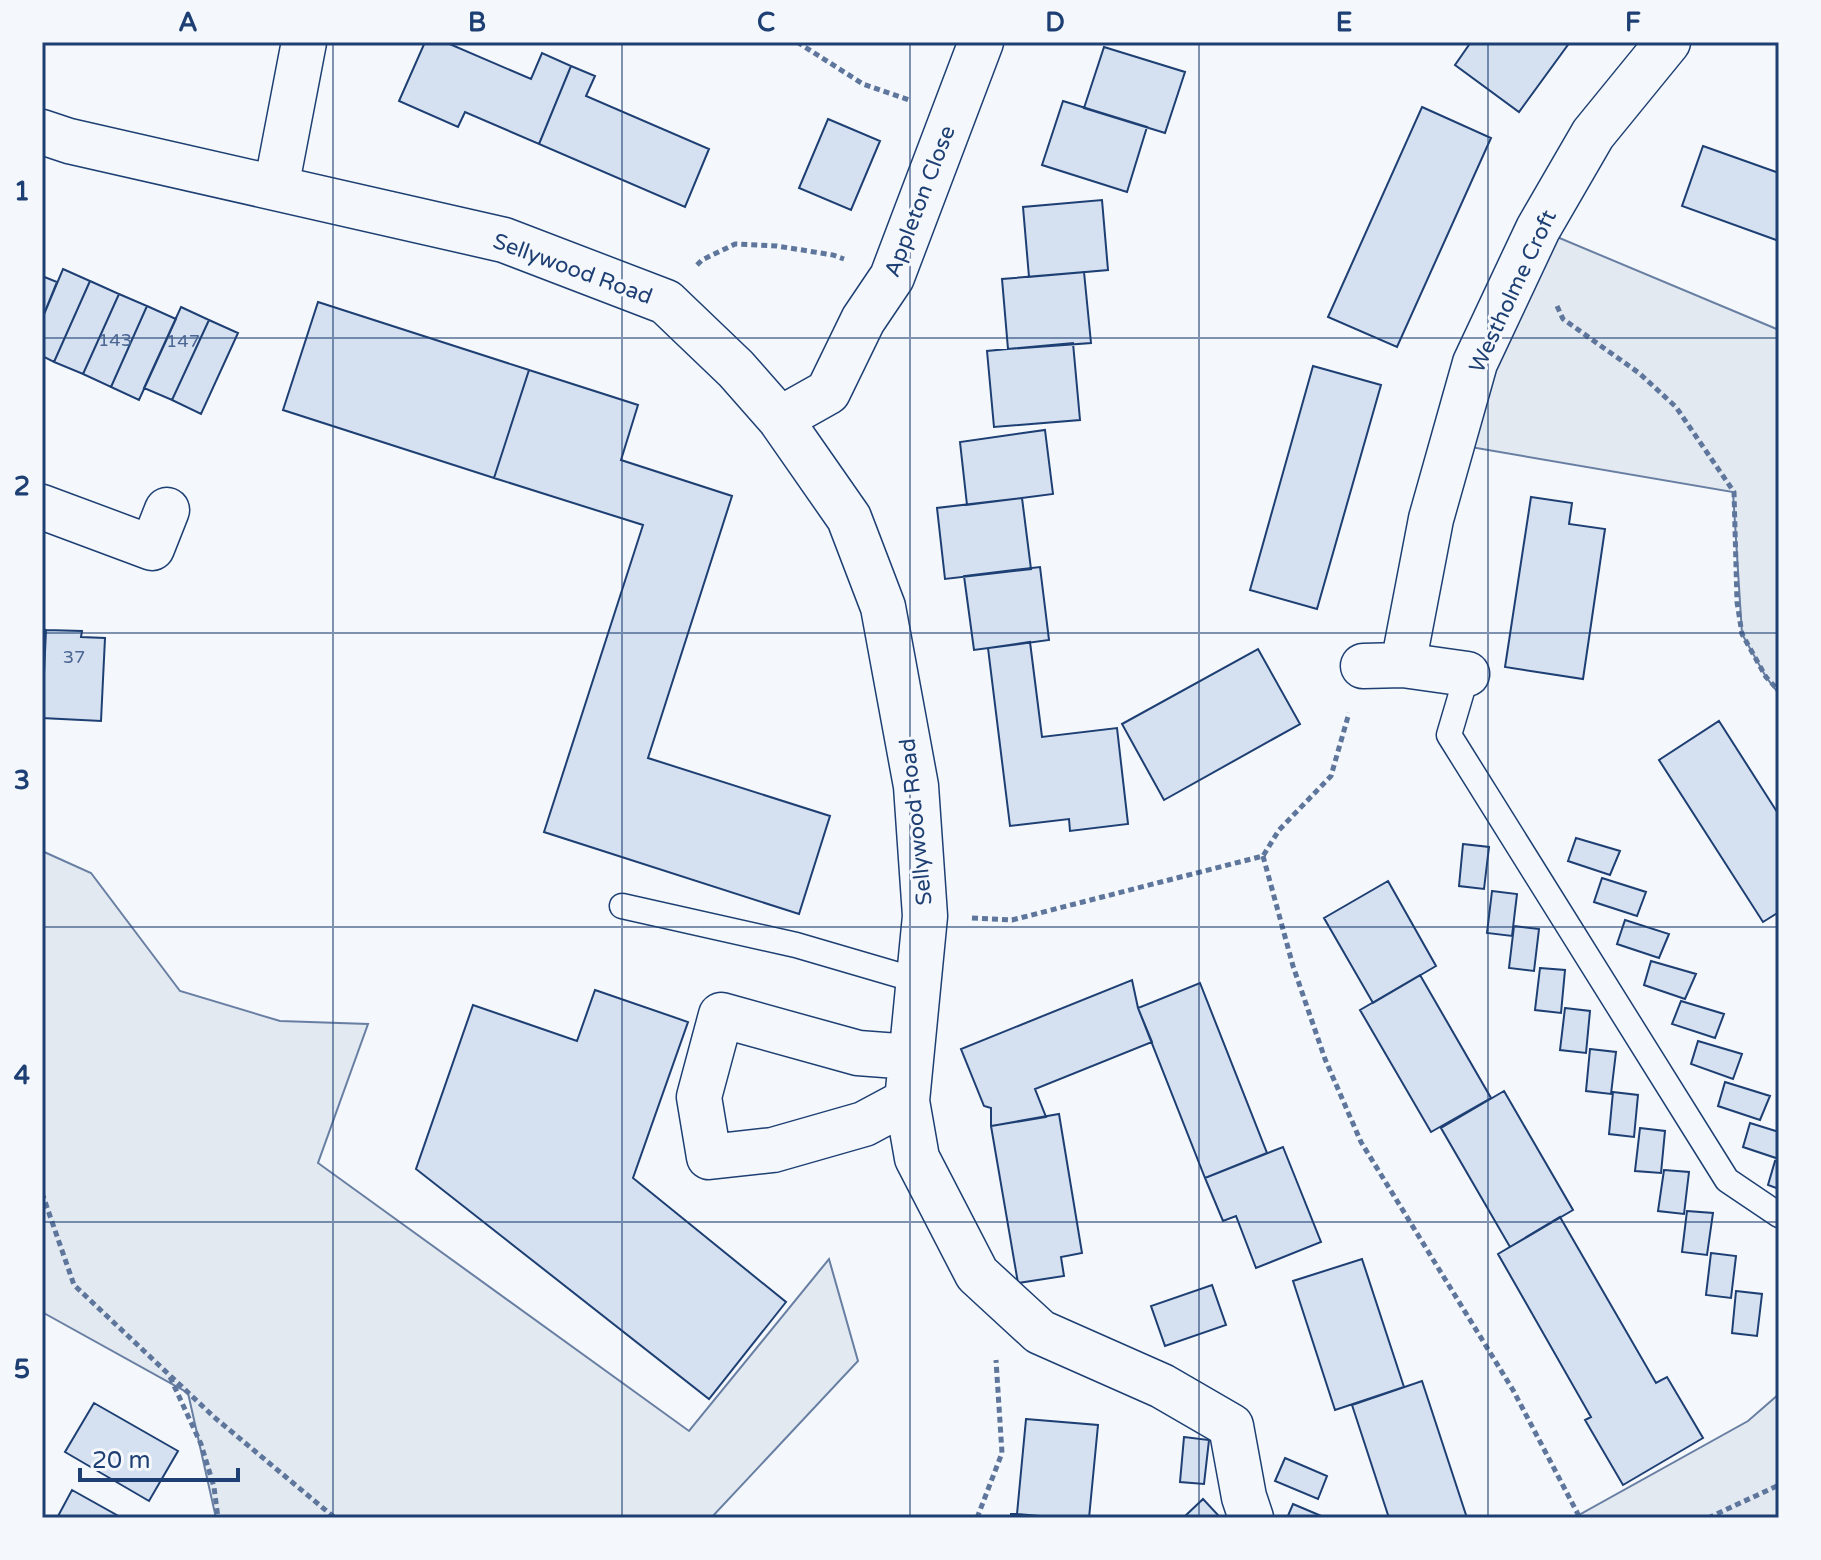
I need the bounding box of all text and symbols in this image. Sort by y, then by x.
text: A [178,7,198,38]
text: B [468,7,486,38]
text: C [757,7,775,38]
text: D [1045,7,1065,38]
text: E [1336,7,1352,38]
text: F [1625,7,1641,38]
street label: Appleton Close [879,122,961,281]
text: 1 [14,176,30,207]
street label: Westholme Croft [1464,206,1562,377]
street label: Sellywood Road [489,228,656,310]
house number: 143 [98,329,132,351]
house number: 147 [166,330,200,352]
text: 2 [14,471,30,502]
house number: 37 [63,646,85,668]
street label: Sellywood Road [894,737,938,907]
text: 3 [14,765,30,796]
text: 4 [14,1060,30,1091]
text: 5 [14,1354,30,1385]
scale bar [80,1432,238,1482]
text: 20 m [92,1446,150,1475]

